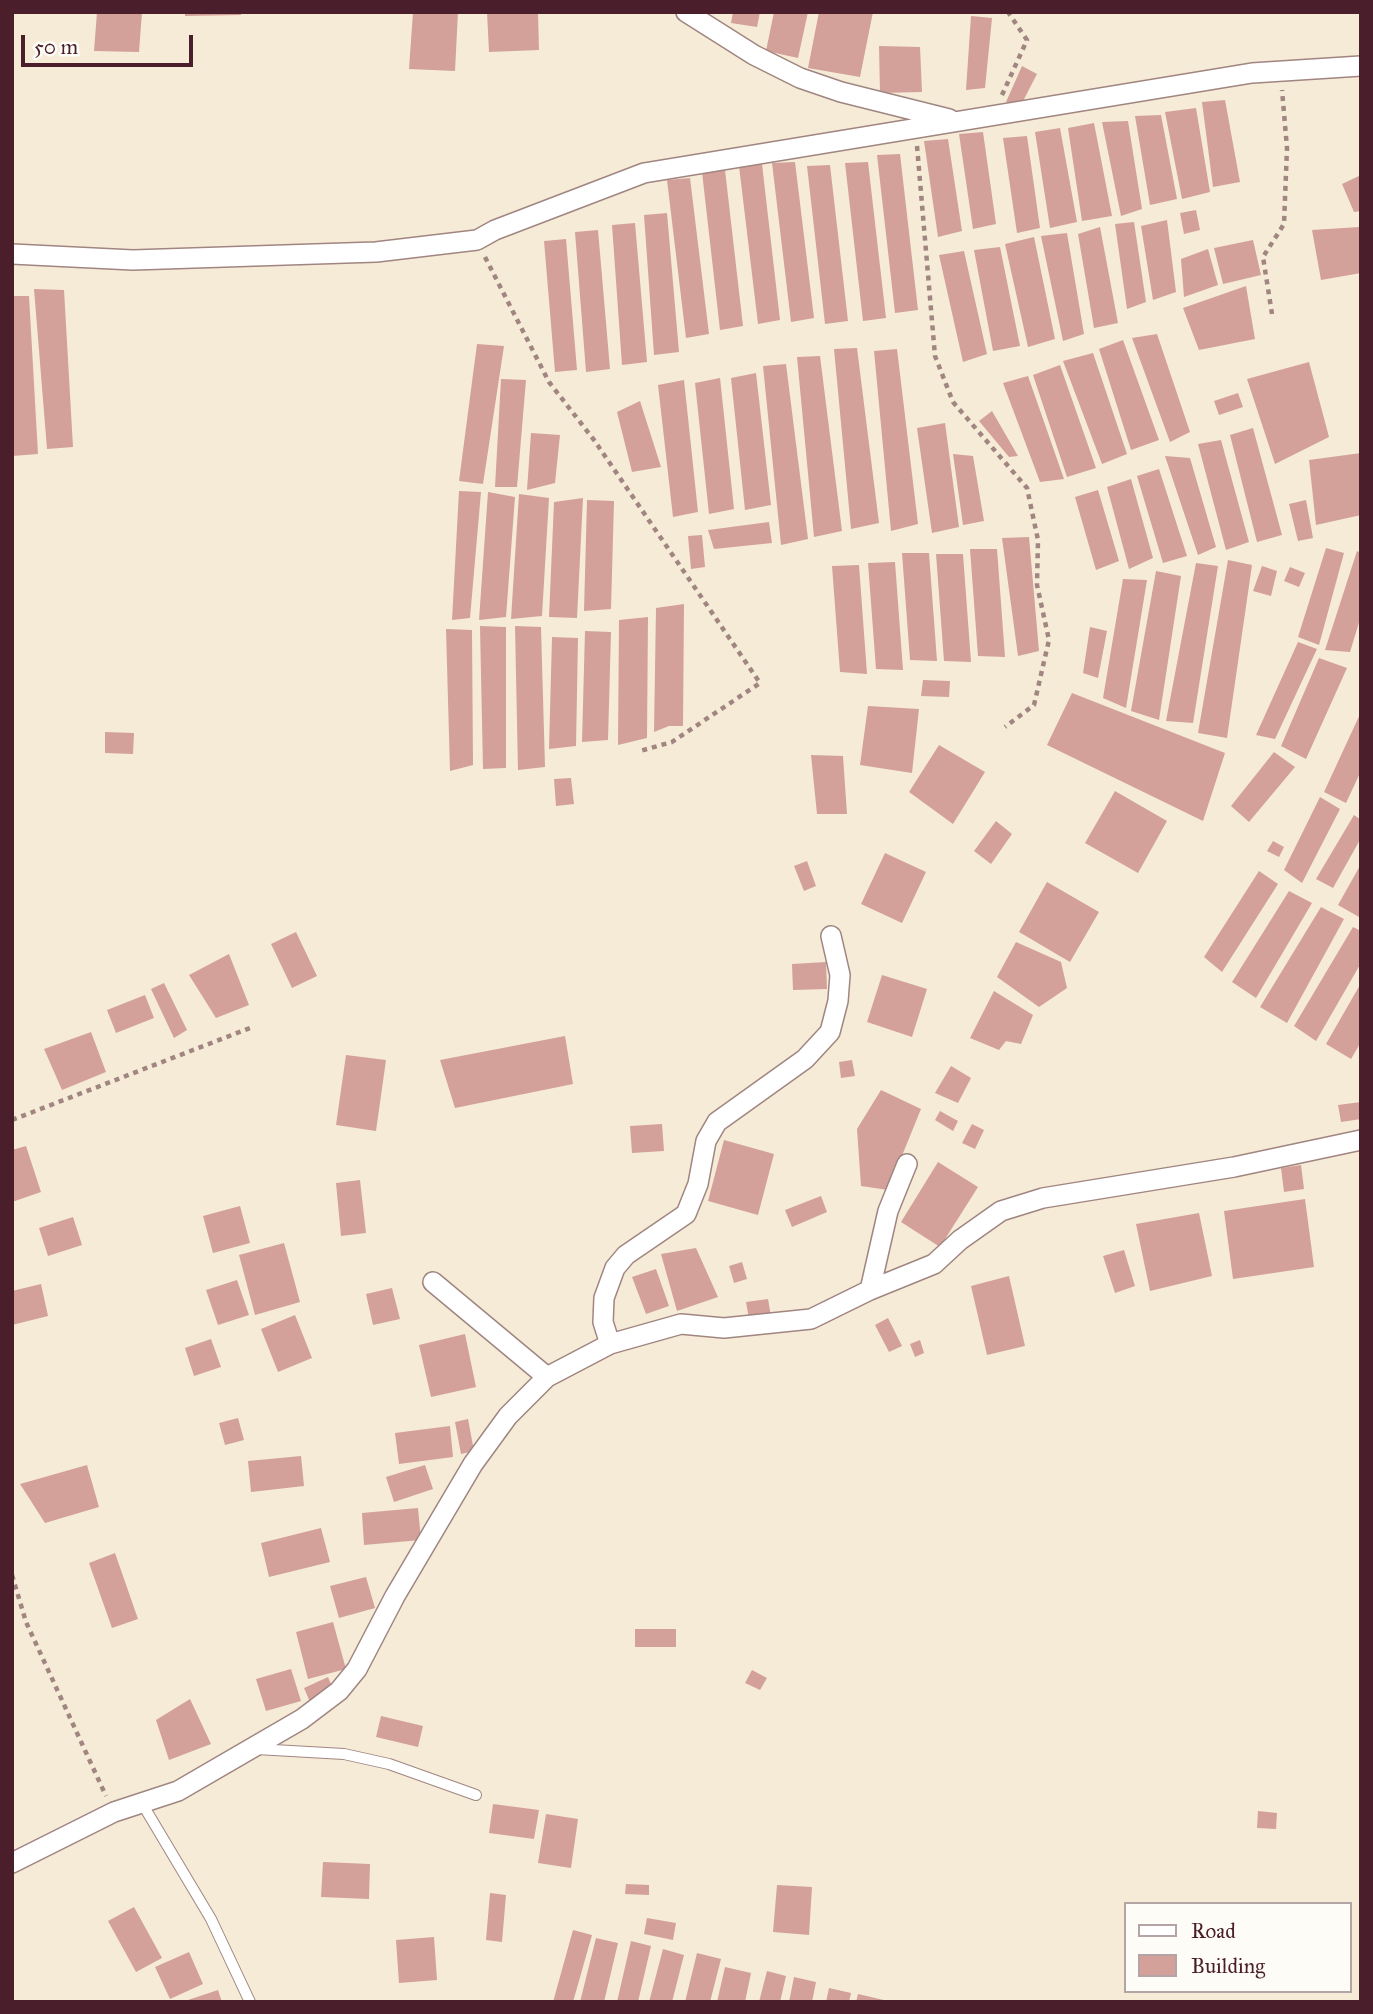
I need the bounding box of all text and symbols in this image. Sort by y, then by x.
scale bar [24,21,196,65]
text: 50 m [34,34,78,60]
legend [1124,1902,1352,1993]
text: Road [1191,1918,1236,1944]
text: Building [1191,1953,1265,1979]

